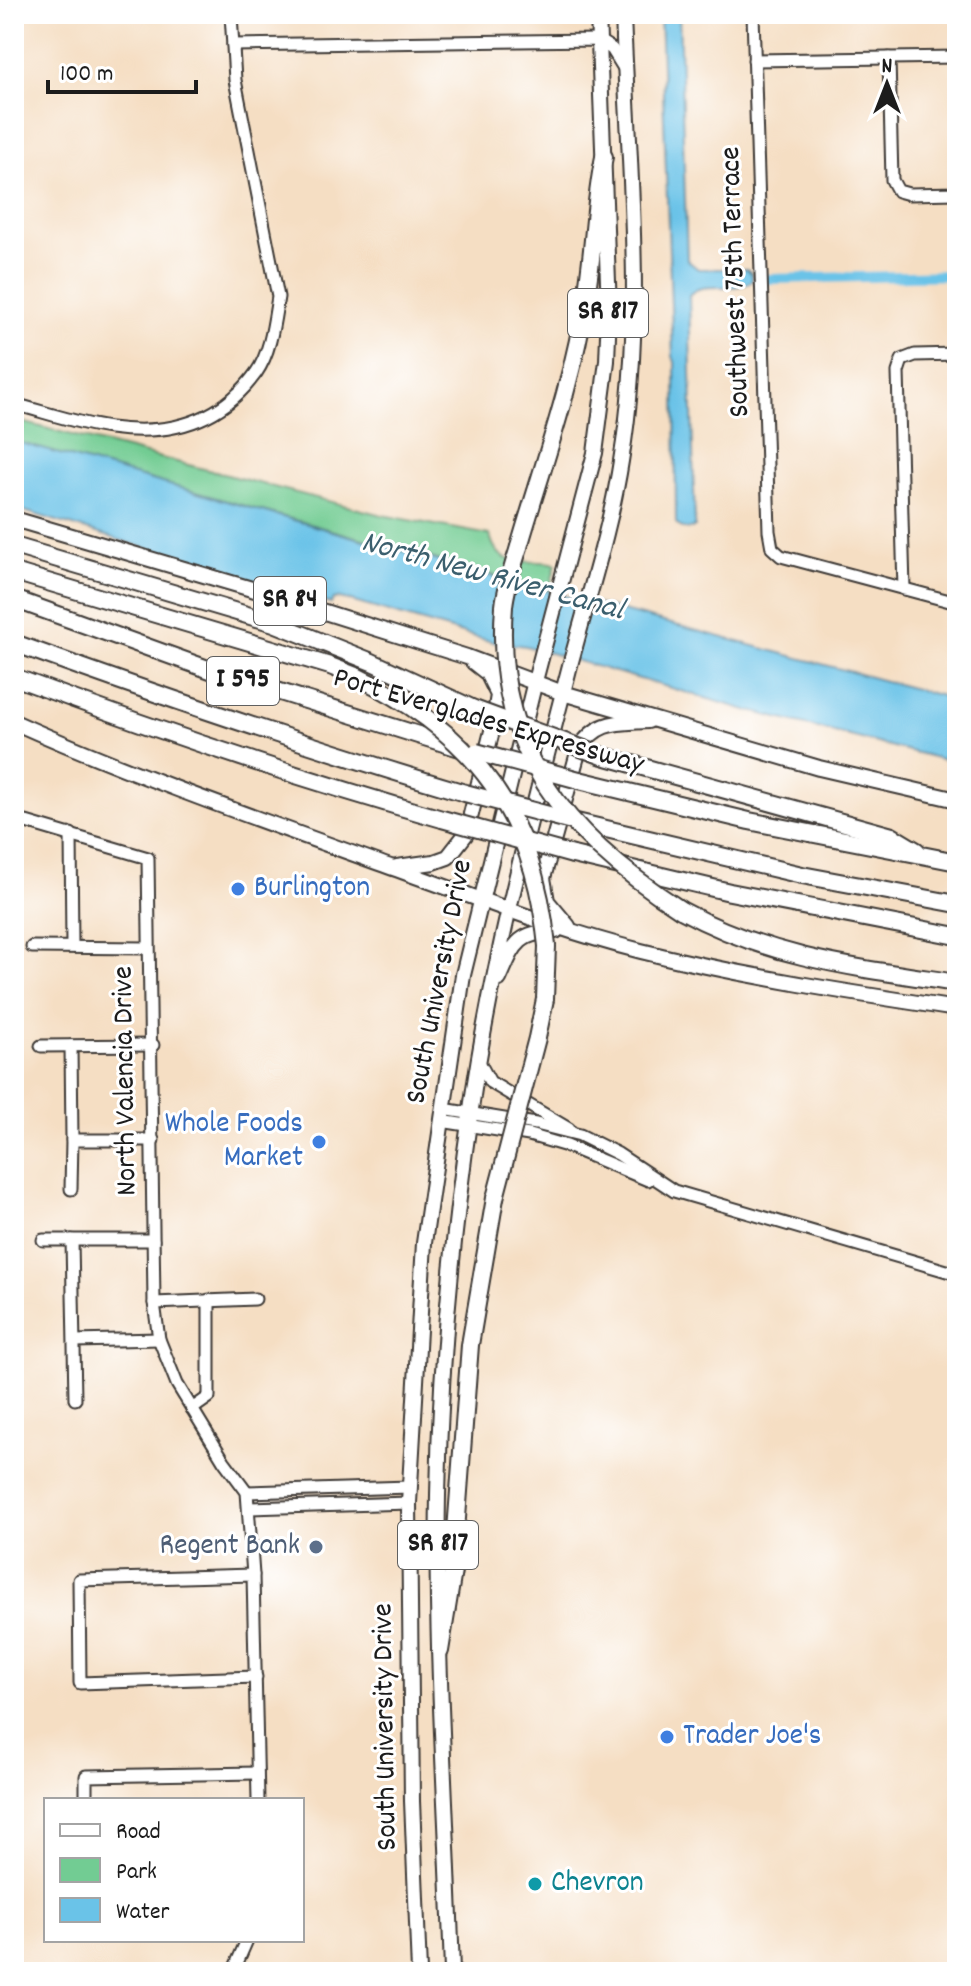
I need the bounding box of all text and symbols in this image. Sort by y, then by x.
scale bar [48,44,196,94]
north arrow [847,44,927,124]
text: N [882,52,893,83]
text: 100 m [60,58,113,92]
street label: Southwest 75th Terrace [711,146,763,418]
road number: SR 817 [568,289,648,337]
water label: North New River Canal [356,521,631,636]
road number: SR 84 [254,577,326,625]
road number: I 595 [207,657,279,705]
street label: Port Everglades Expressway [328,658,649,788]
street label: South University Drive [396,856,486,1108]
place label: Burlington [254,868,370,911]
marker: Burlington [229,880,247,898]
street label: North Valencia Drive [103,966,151,1196]
place label: Whole Foods Market [165,1104,303,1181]
marker: Whole Foods Market [310,1133,328,1151]
road number: SR 817 [398,1521,478,1569]
place label: Regent Bank [160,1526,300,1569]
marker: Regent Bank [307,1538,325,1556]
street label: South University Drive [363,1603,411,1851]
place label: Trader Joe's [683,1716,821,1759]
marker: Trader Joe's [658,1728,676,1746]
legend [44,1798,304,1942]
text: Road [116,1816,161,1850]
text: Park [116,1856,157,1890]
place label: Chevron [551,1863,644,1906]
marker: Chevron [526,1875,544,1893]
text: Water [116,1896,169,1930]

